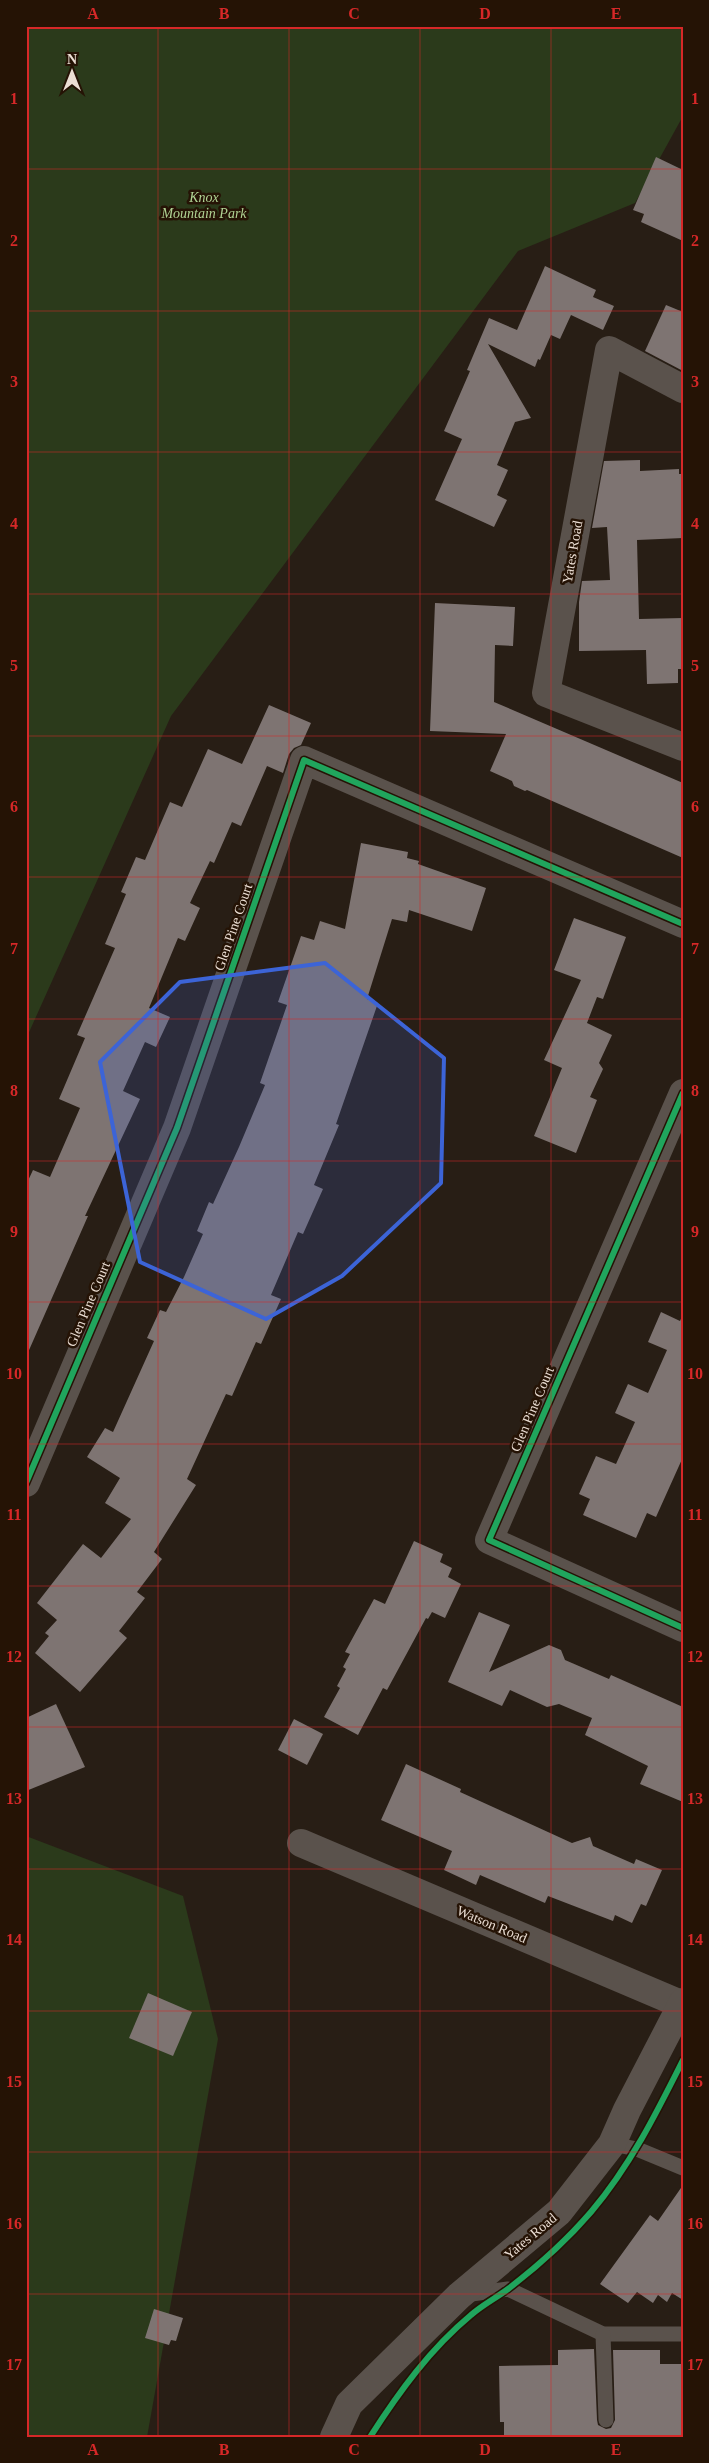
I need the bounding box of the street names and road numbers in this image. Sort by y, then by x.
street label: Yates Road [560,520,585,585]
street label: Glen Pine Court [212,882,255,973]
street label: Glen Pine Court [64,1259,113,1349]
street label: Glen Pine Court [508,1364,557,1454]
street label: Watson Road [454,1903,529,1946]
street label: Yates Road [501,2210,559,2263]

